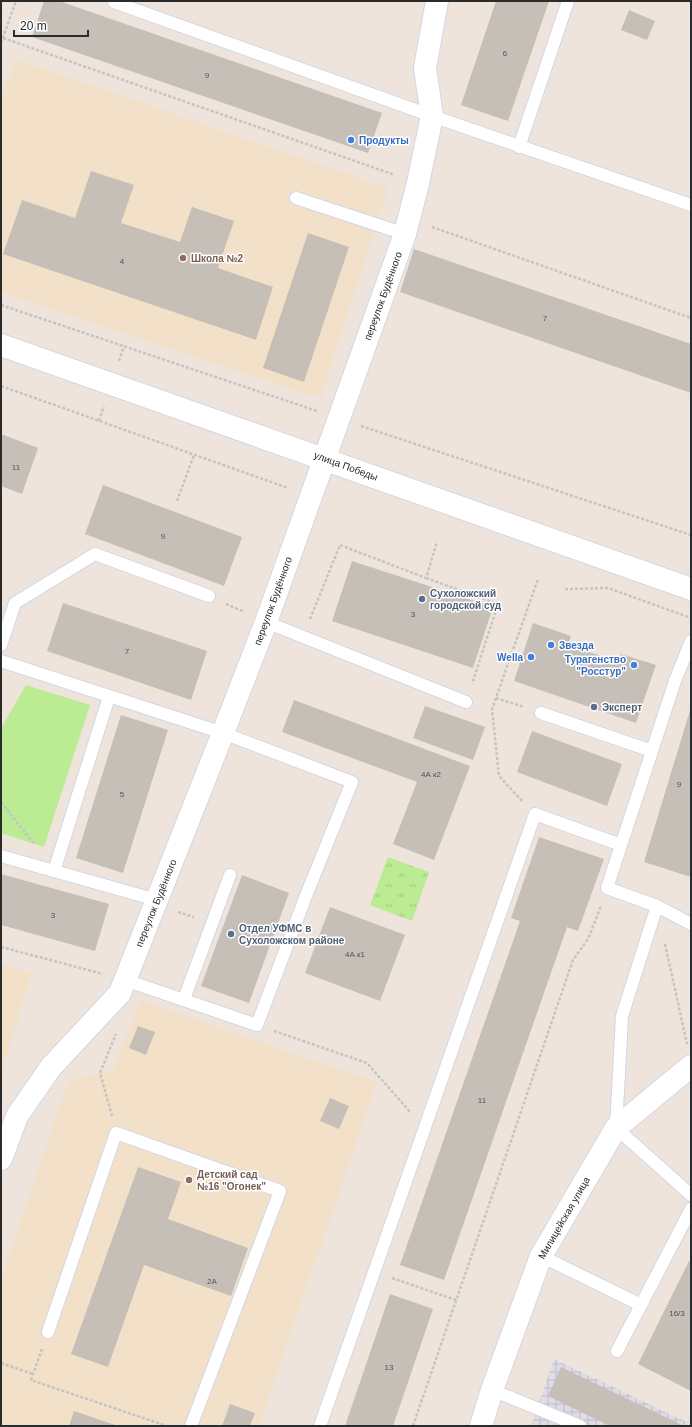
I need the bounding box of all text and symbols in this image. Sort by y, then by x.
scale bar [14,12,88,38]
text: 20 m [20,19,47,33]
house number: 6 [503,49,508,58]
house number: 9 [205,71,210,80]
marker: Продукты [346,135,356,145]
place label: Продукты [359,135,409,146]
street label: переулок Будённого [362,250,404,342]
marker: Школа №2 [178,253,188,263]
place label: Школа №2 [191,253,244,264]
house number: 4 [120,257,125,266]
house number: 7 [543,314,548,323]
street label: улица Победы [313,449,379,483]
house number: 11 [12,463,21,472]
house number: 9 [161,532,166,541]
street label: переулок Будённого [252,555,294,647]
place label: Сухоложский городской суд [430,588,502,611]
marker: Сухоложский городской суд [417,594,427,604]
house number: 3 [411,610,416,619]
marker: Звезда [546,640,556,650]
place label: Звезда [559,640,594,651]
house number: 7 [125,647,130,656]
place label: Wella [497,652,523,663]
marker: Wella [526,652,536,662]
place label: Турагенство "Росстур" [565,654,626,677]
marker: Турагенство "Росстур" [629,660,639,670]
marker: Эксперт [589,702,599,712]
place label: Эксперт [602,702,642,713]
house number: 4А к2 [421,770,442,779]
house number: 9 [677,780,682,789]
house number: 5 [120,790,125,799]
street label: переулок Будённого [133,857,179,948]
house number: 3 [51,911,56,920]
place label: Отдел УФМС в Сухоложском районе [239,923,345,946]
marker: Отдел УФМС в Сухоложском районе [226,929,236,939]
house number: 4А к1 [345,950,366,959]
house number: 11 [478,1096,487,1105]
place label: Детский сад №16 "Огонек" [197,1169,266,1192]
marker: Детский сад №16 "Огонек" [184,1175,194,1185]
street label: Милицейская улица [536,1175,592,1261]
house number: 2А [207,1277,218,1286]
house number: 16/3 [669,1309,685,1318]
house number: 13 [385,1363,394,1372]

